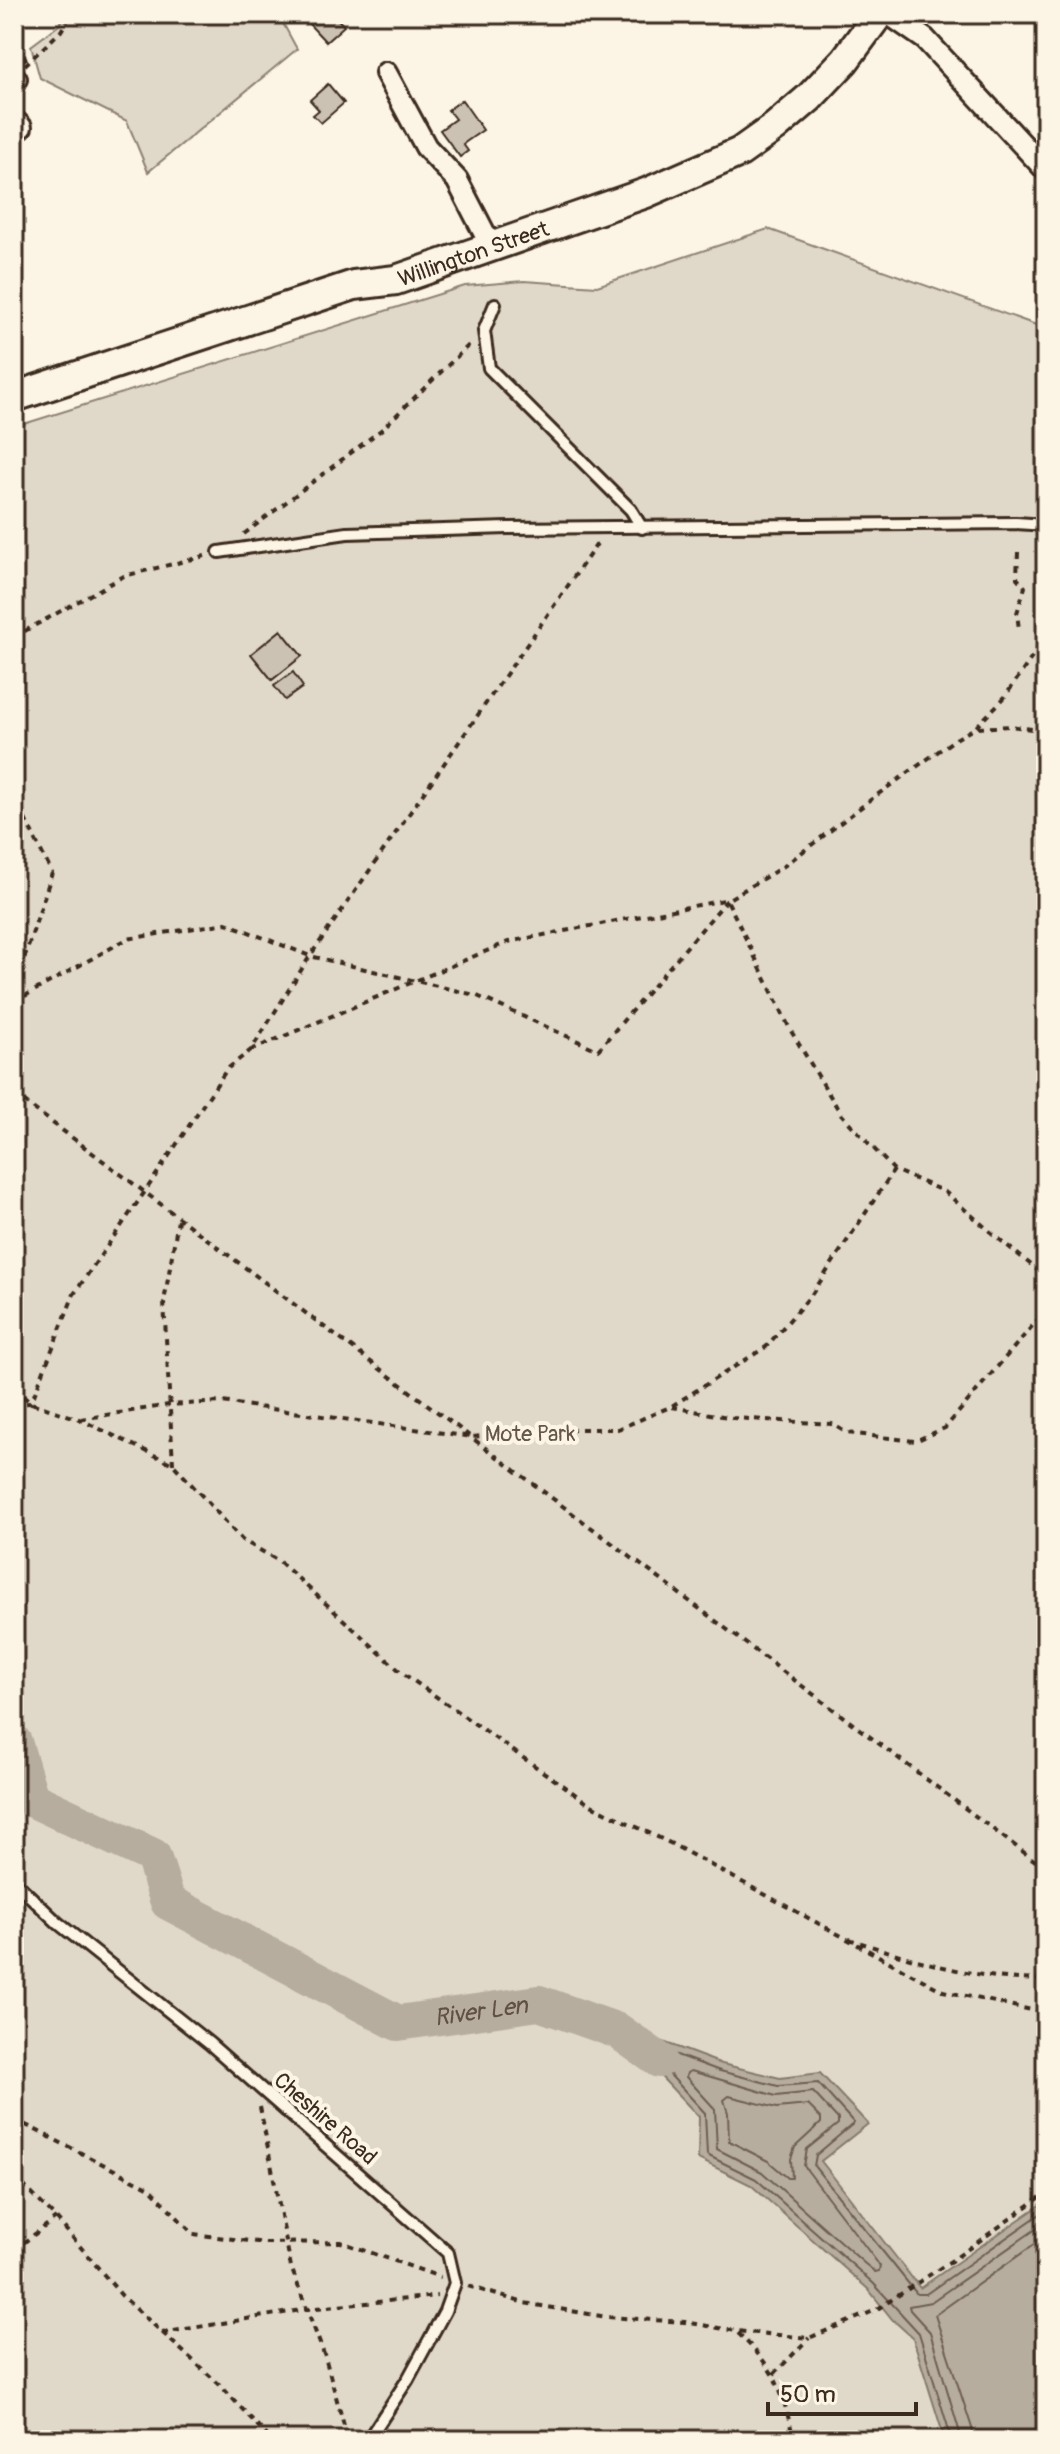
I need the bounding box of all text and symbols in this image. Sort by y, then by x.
street label: Willington Street [394,215,553,293]
park label: Mote Park [485,1420,575,1448]
water label: River Len [432,1991,531,2033]
street label: Cheshire Road [268,2066,383,2171]
scale bar [768,2366,916,2416]
text: 50 m [780,2380,836,2409]

